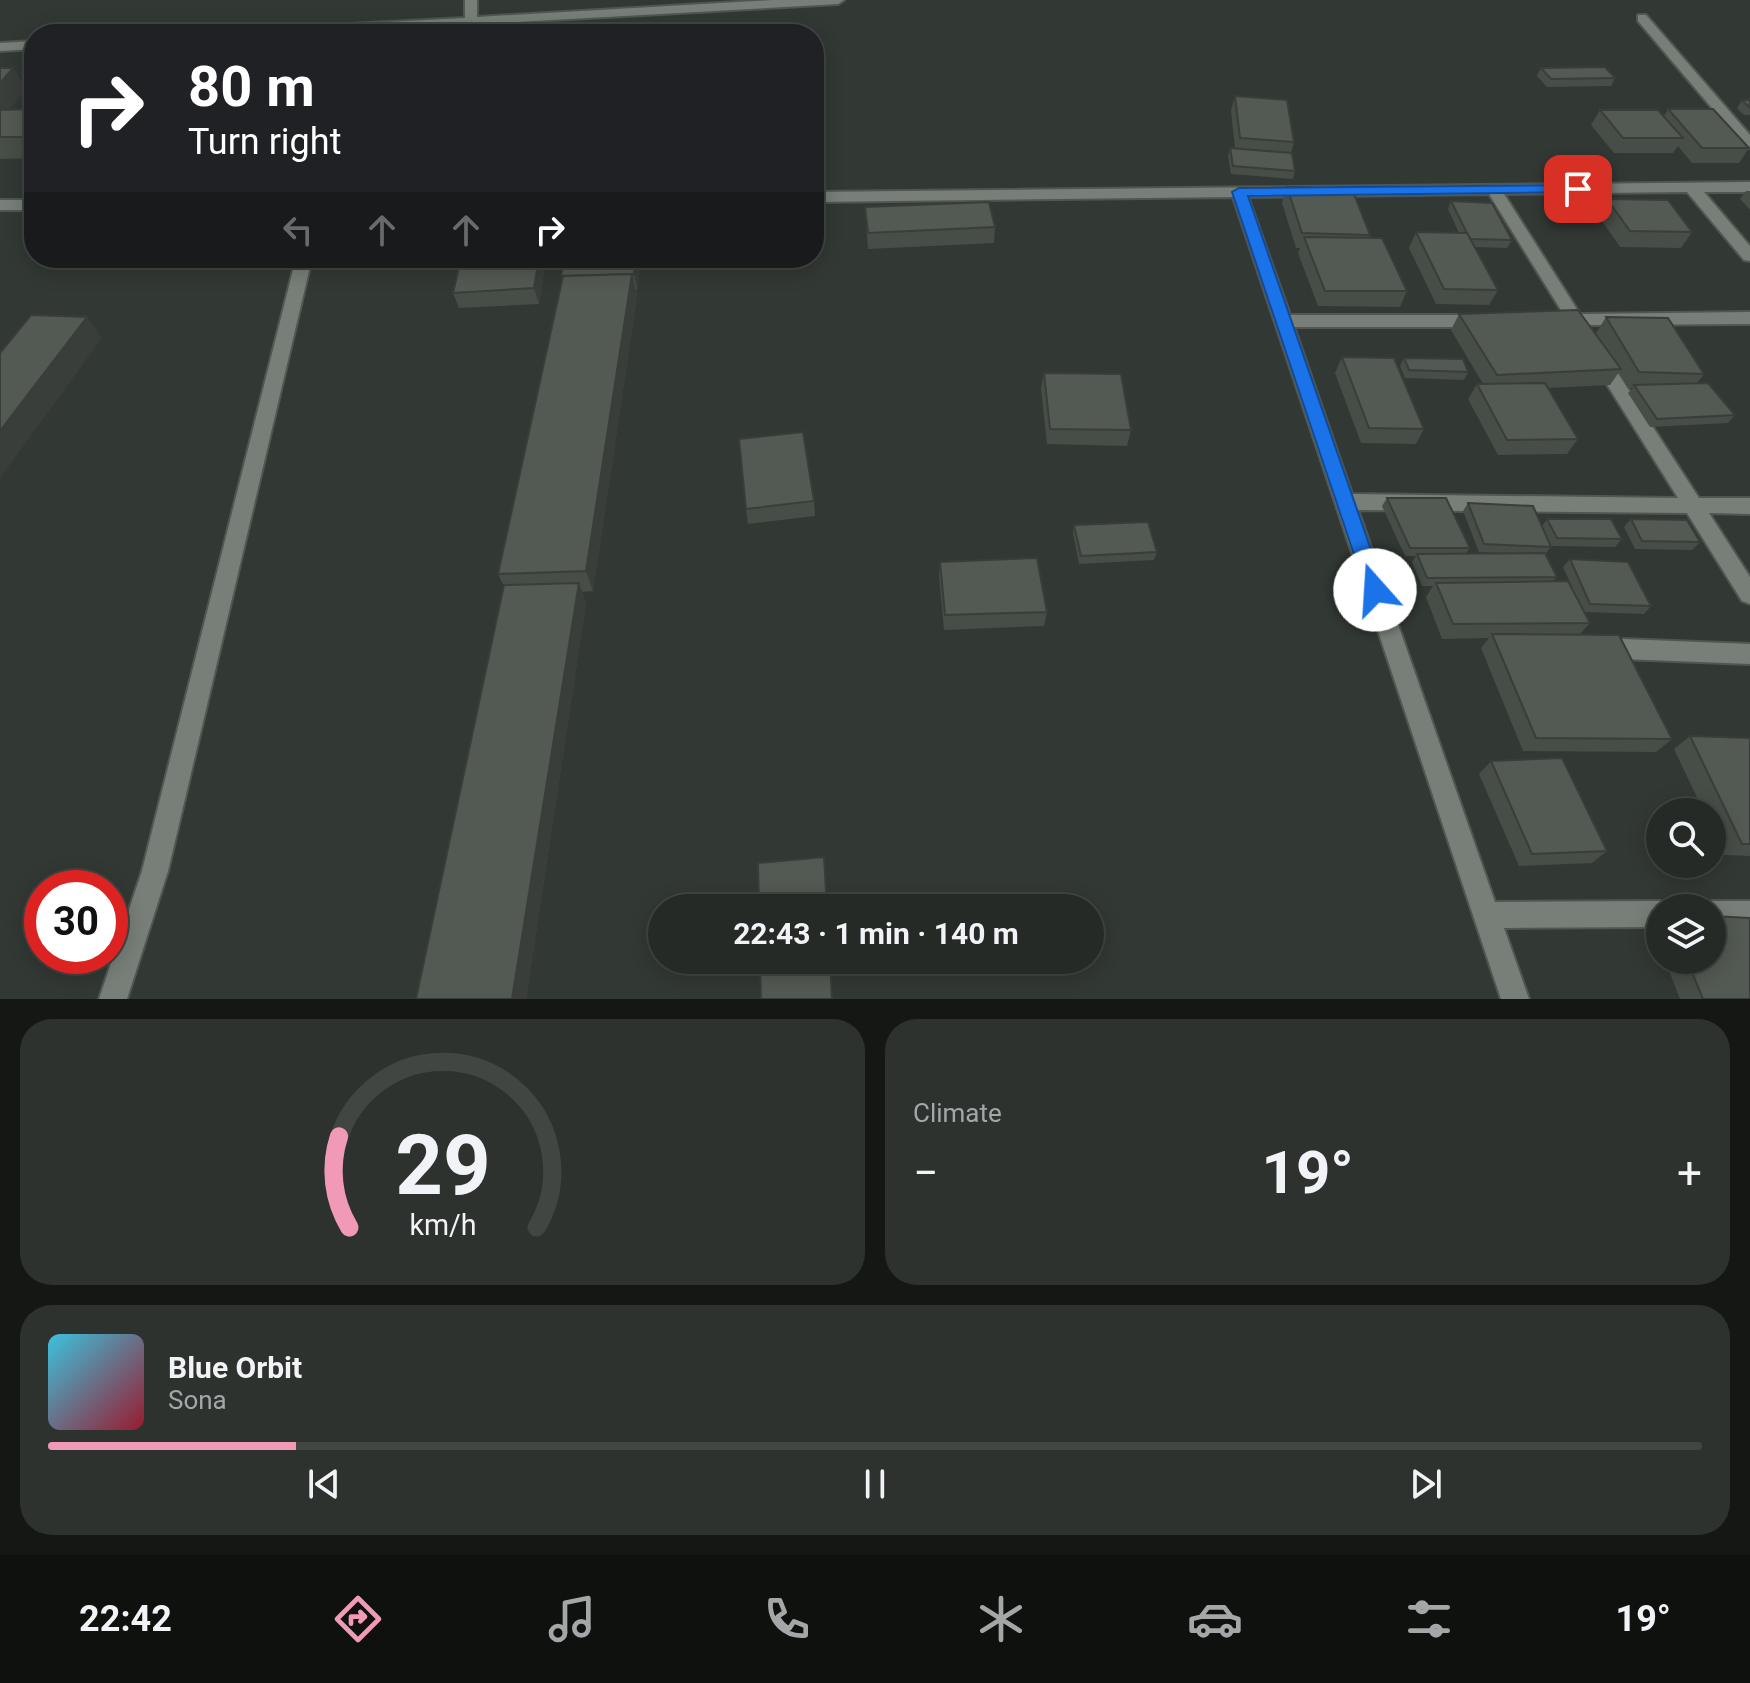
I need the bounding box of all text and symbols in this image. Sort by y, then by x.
text: 80 m [188,54,315,120]
icon: right [56,56,160,160]
text: Turn right [188,121,341,163]
pin [1544,155,1612,223]
icon: arrive [1556,167,1600,211]
icon: left [276,208,320,252]
icon: ahead [360,208,404,252]
icon: ahead [444,208,488,252]
icon: right [528,208,572,252]
position arrow [1333,548,1417,632]
map controls [1646,798,1726,974]
button: search [1646,798,1726,878]
speed limit sign: 30 [24,870,128,974]
button: layers [1646,894,1726,974]
text: 22:43 · 1 min · 140 m [733,916,1019,951]
text: Climate [913,1098,1002,1128]
text: 29 [395,1117,490,1214]
text: 19° [1261,1137,1354,1208]
text: − [913,1147,938,1199]
text: + [1677,1147,1702,1199]
text: km/h [409,1208,476,1242]
text: Blue Orbit [168,1350,302,1385]
text: Sona [168,1385,227,1415]
icon: previous [302,1462,346,1506]
icon: pause [853,1462,897,1506]
icon: next [1404,1462,1448,1506]
icon: directions [330,1591,386,1647]
icon: music [544,1591,600,1647]
icon: phone [759,1591,815,1647]
icon: climate [973,1591,1029,1647]
icon: car [1187,1591,1243,1647]
icon: filters [1401,1591,1457,1647]
text: 22:42 [79,1598,172,1640]
text: 19° [1616,1598,1671,1640]

